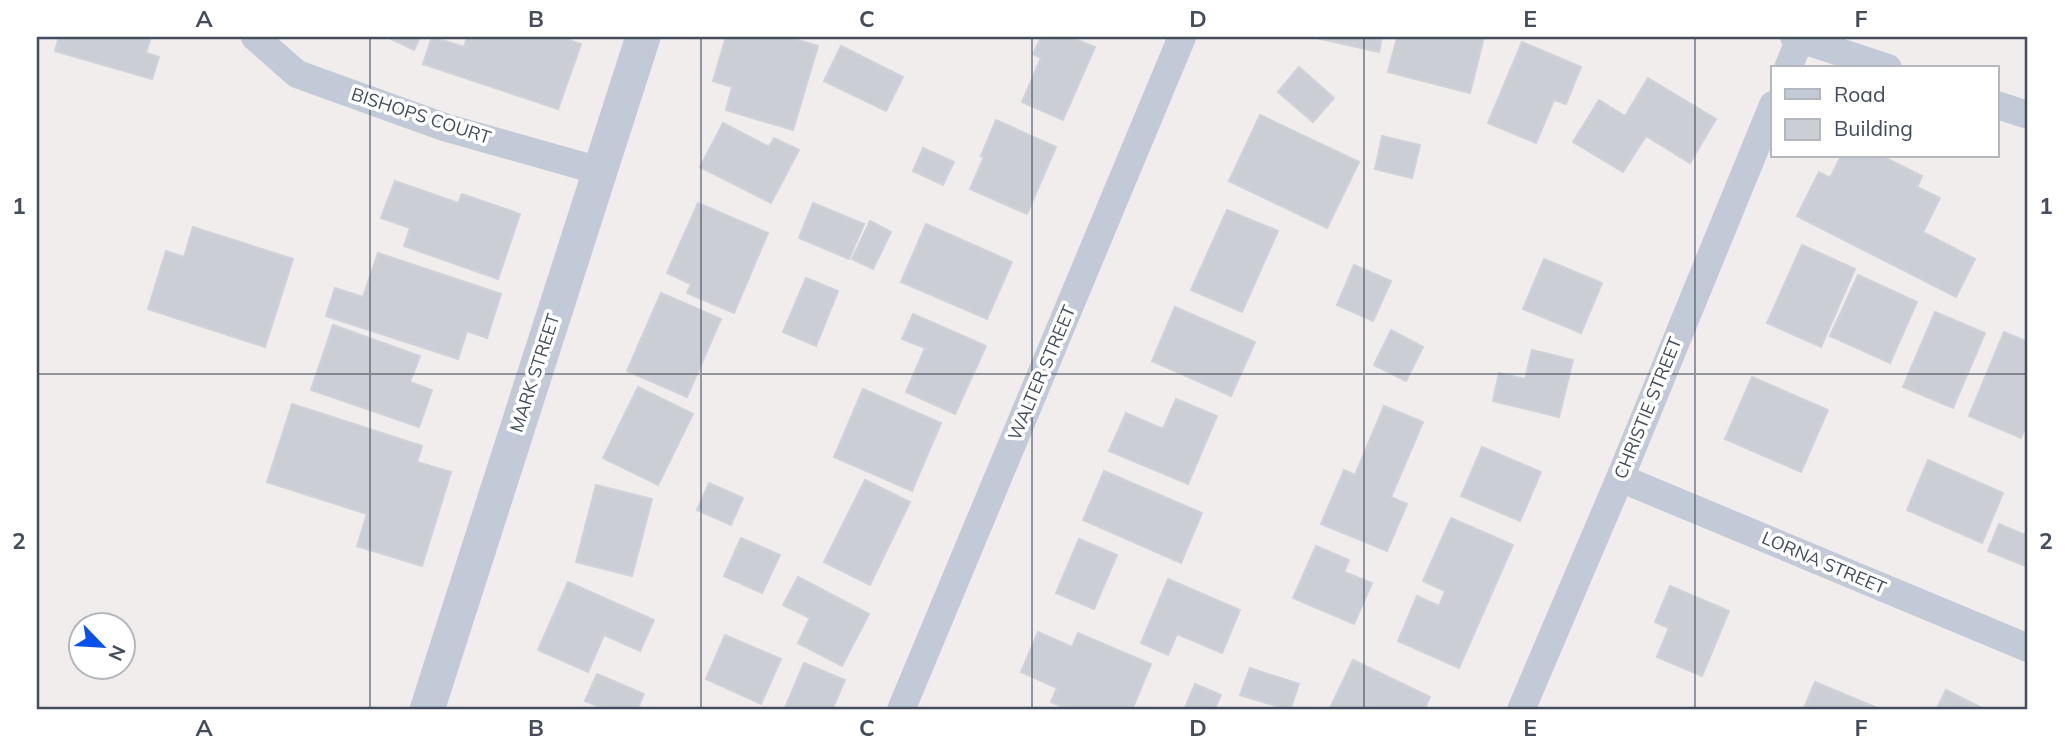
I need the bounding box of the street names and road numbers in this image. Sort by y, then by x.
street label: BISHOPS COURT [348,82,494,149]
street label: WALTER STREET [1003,302,1080,444]
street label: MARK STREET [505,311,565,435]
street label: CHRISTIE STREET [1609,333,1687,482]
street label: LORNA STREET [1759,526,1890,599]

